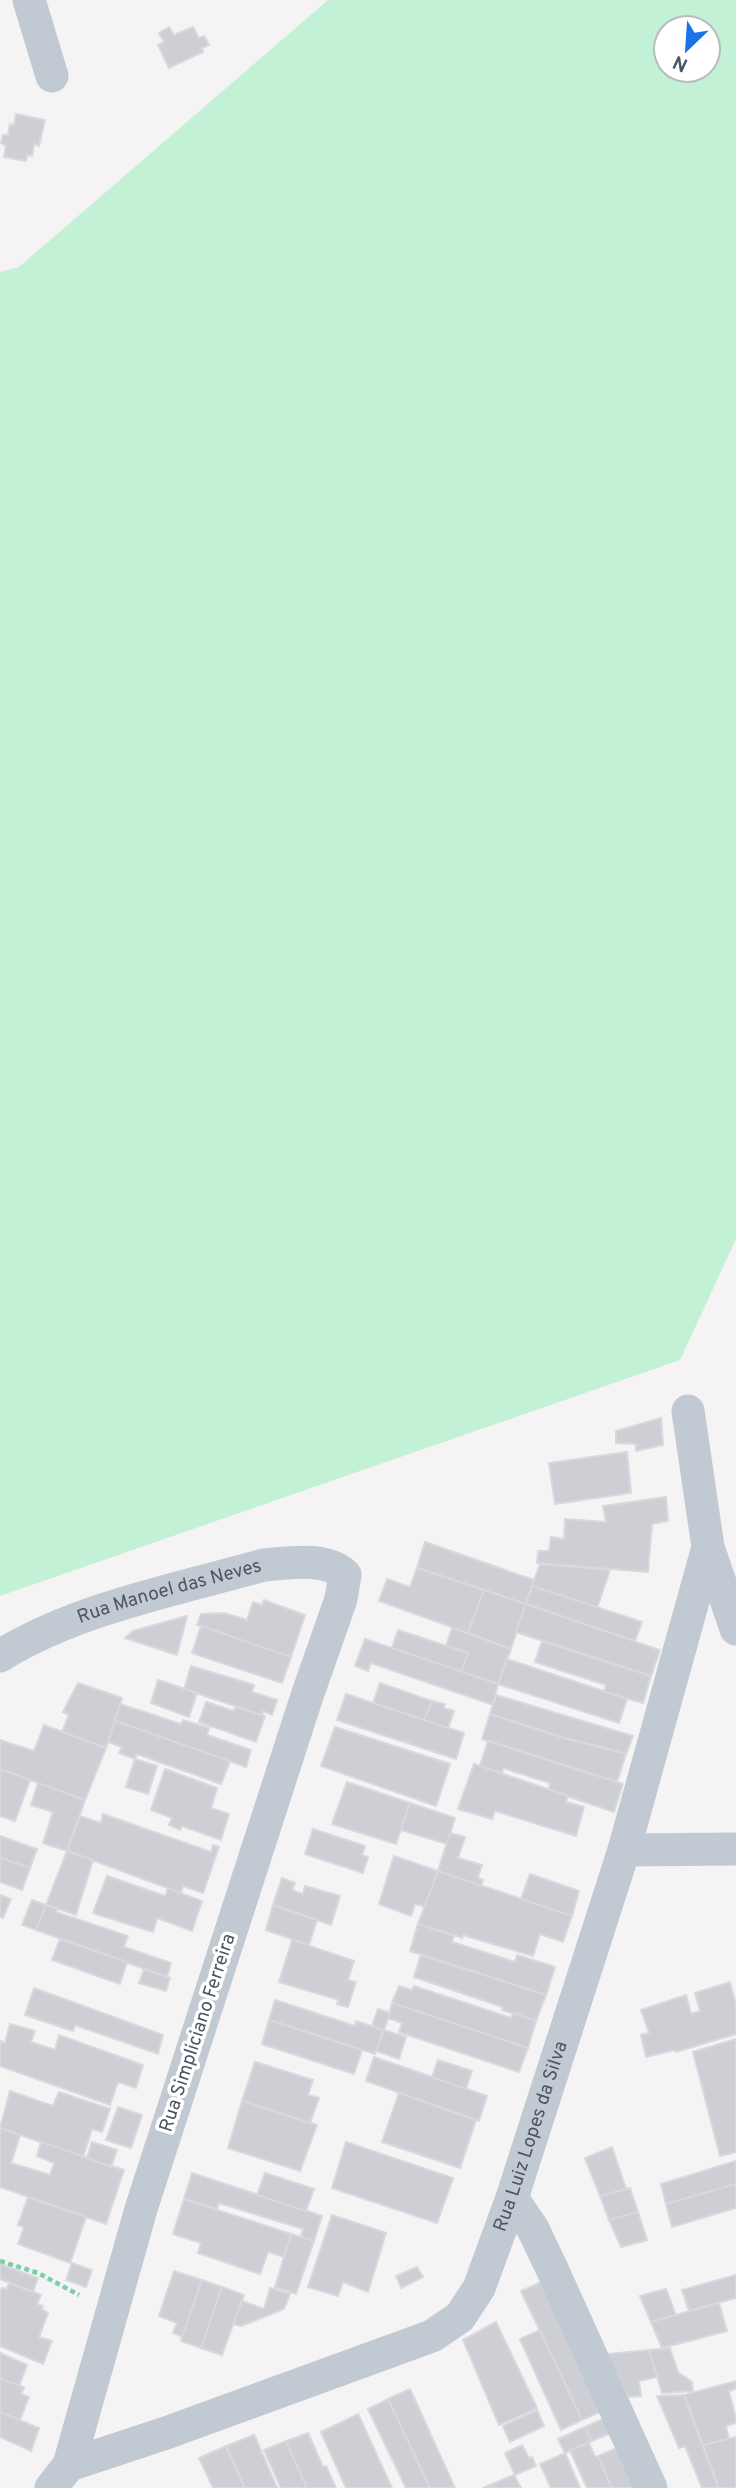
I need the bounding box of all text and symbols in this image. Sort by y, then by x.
north arrow [652,14,722,84]
text: N [669,49,692,76]
street label: Rua Manoel das Neves [74,1554,264,1630]
street label: Rua Simpliciano Ferreira [155,1931,241,2135]
street label: Rua Luiz Lopes da Silva [489,2038,574,2235]

